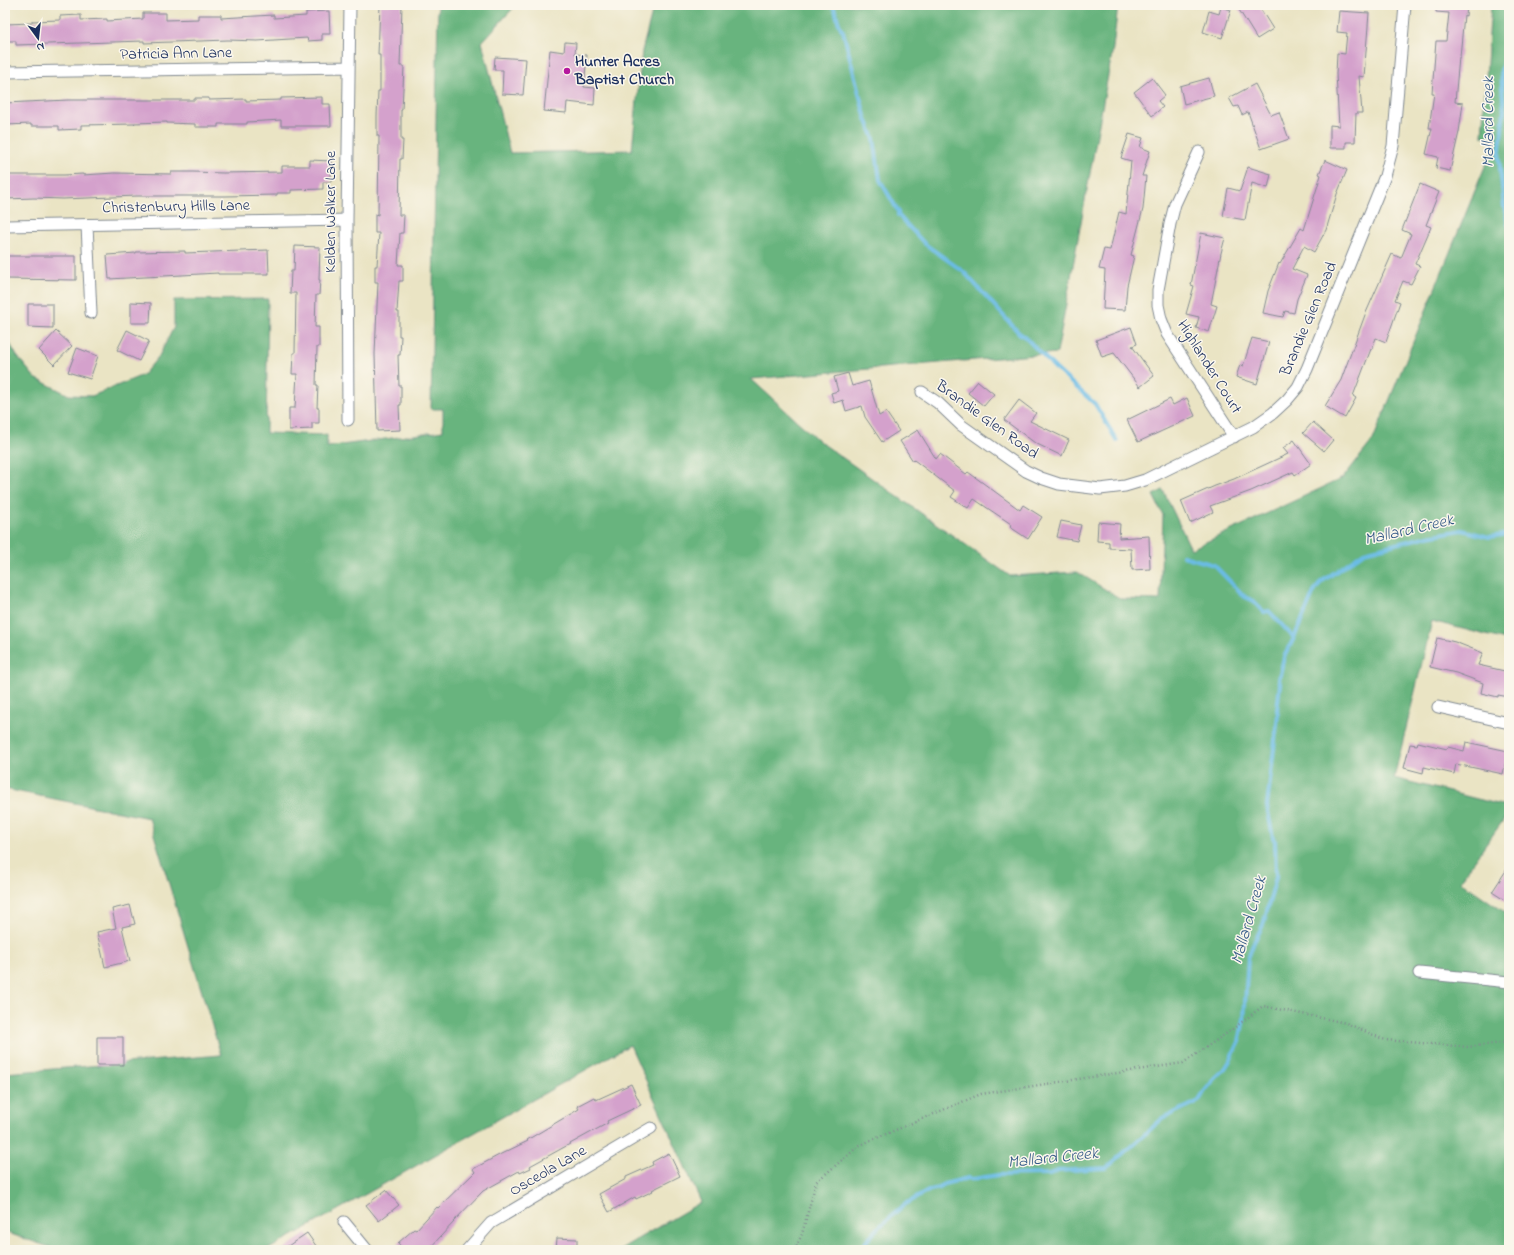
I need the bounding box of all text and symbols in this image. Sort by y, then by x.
north arrow [18,18,58,58]
text: N [35,38,46,55]
street label: Patricia Ann Lane [120,41,233,67]
place label: Hunter Acres Baptist Church [574,50,674,92]
marker: Hunter Acres Baptist Church [562,66,572,76]
water label: Mallard Creek [1476,75,1501,167]
street label: Kelden Walker Lane [319,150,343,273]
street label: Christenbury Hills Lane [102,194,251,220]
street label: Brandie Glen Road [1274,258,1344,381]
street label: Highlander Court [1170,315,1248,419]
street label: Brandie Glen Road [930,374,1043,466]
water label: Mallard Creek [1362,507,1458,552]
water label: Mallard Creek [1224,871,1274,967]
street label: Osceola Lane [505,1139,592,1203]
water label: Mallard Creek [1007,1141,1101,1175]

